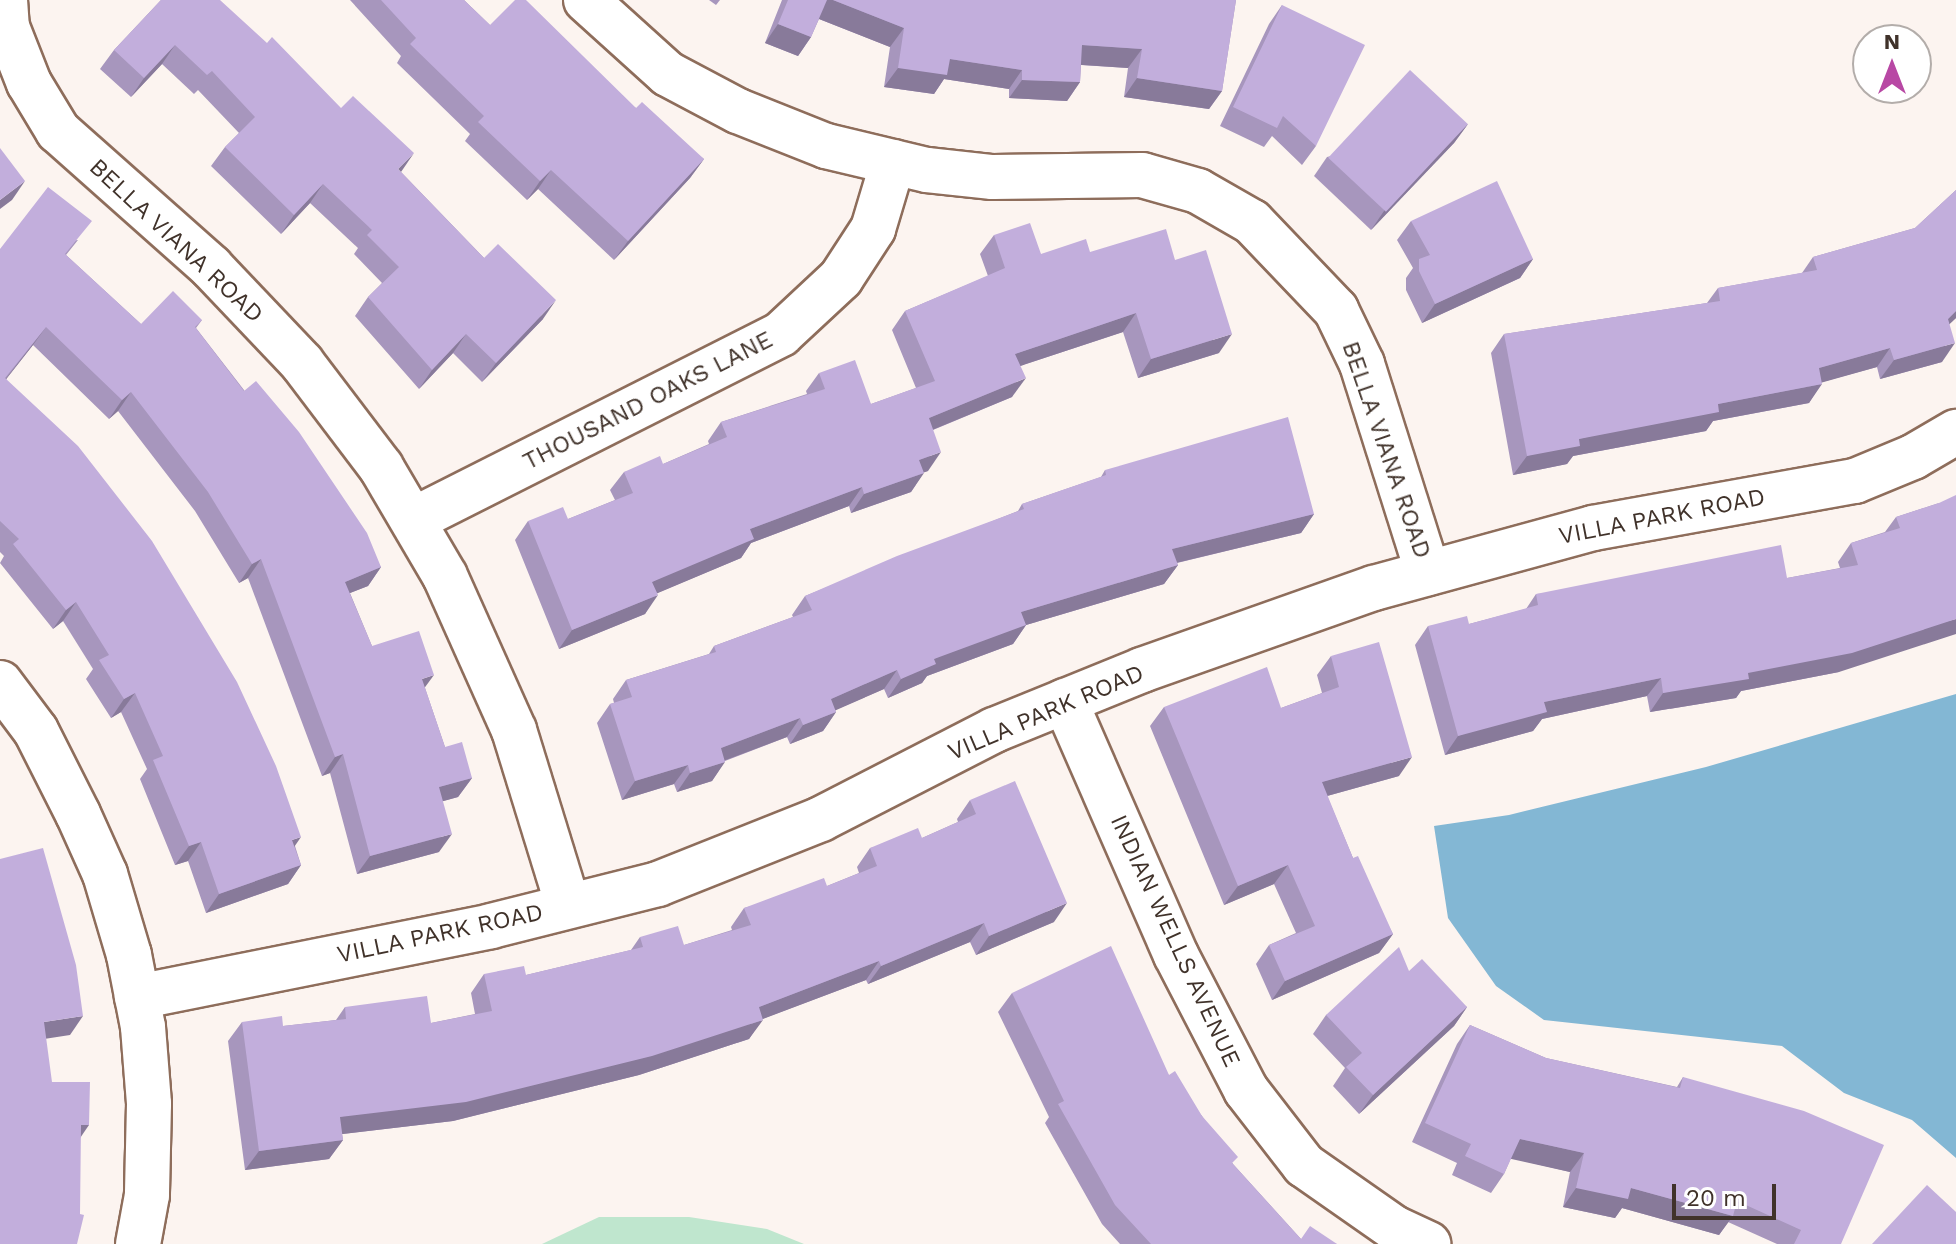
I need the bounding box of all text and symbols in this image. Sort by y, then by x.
north arrow [1852,24,1932,104]
text: N [1884,29,1900,54]
street label: BELLA VIANA ROAD [82,152,270,330]
street label: THOUSAND OAKS LANE [518,325,778,477]
street label: BELLA VIANA ROAD [1335,336,1437,564]
street label: VILLA PARK ROAD [1556,483,1768,551]
street label: VILLA PARK ROAD [943,659,1149,767]
street label: INDIAN WELLS AVENUE [1104,810,1246,1072]
street label: VILLA PARK ROAD [334,898,546,970]
scale bar [1676,1168,1780,1218]
text: 20 m [1686,1184,1746,1212]

